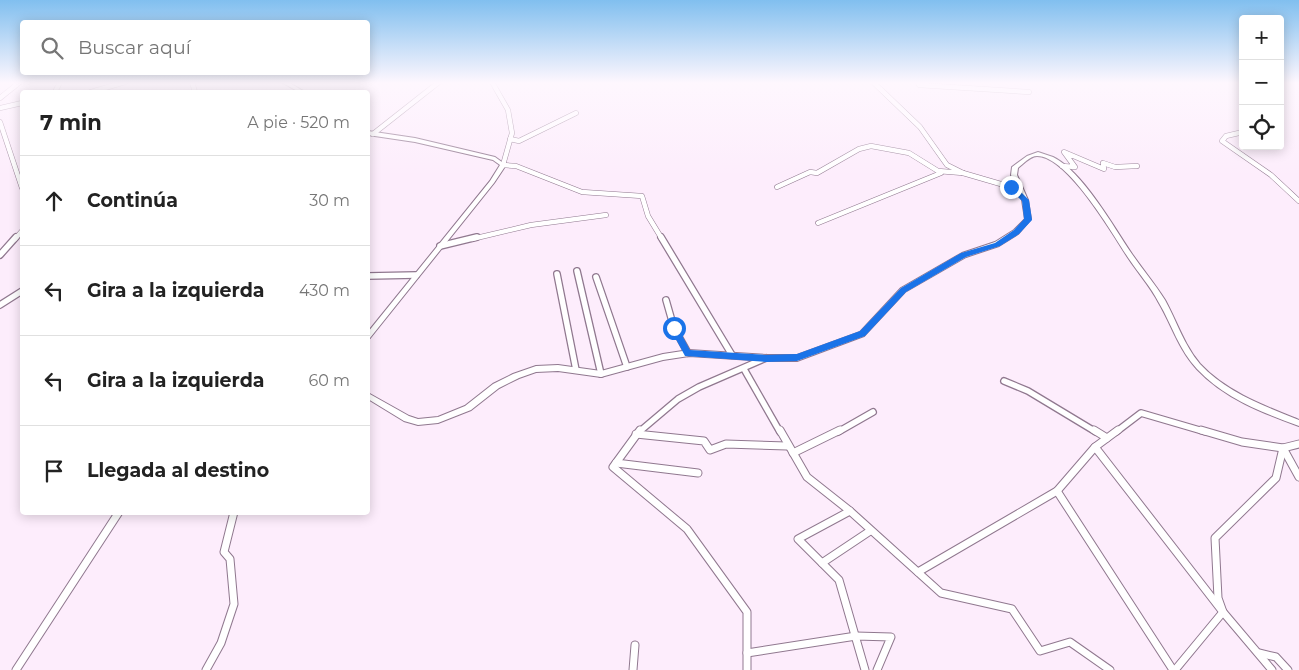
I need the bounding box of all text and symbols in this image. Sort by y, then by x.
map controls [1239,15,1284,150]
button: + [1239,15,1284,60]
search box [20,20,370,75]
icon: search [38,34,66,62]
text: Buscar aquí [78,36,191,59]
button: − [1239,60,1284,105]
button: locate [1239,105,1284,150]
text: 7 min [40,110,102,135]
text: A pie · 520 m [247,113,350,132]
route end [1000,176,1023,199]
icon: ahead [40,187,68,215]
text: Continúa [87,189,178,212]
text: 30 m [309,191,350,210]
icon: left [40,277,68,305]
text: Gira a la izquierda [87,279,265,302]
text: 430 m [299,281,350,300]
route start [663,317,686,340]
icon: left [40,367,68,395]
text: Gira a la izquierda [87,369,265,392]
text: 60 m [308,371,350,390]
icon: arrive [40,457,68,485]
text: Llegada al destino [87,459,269,482]

